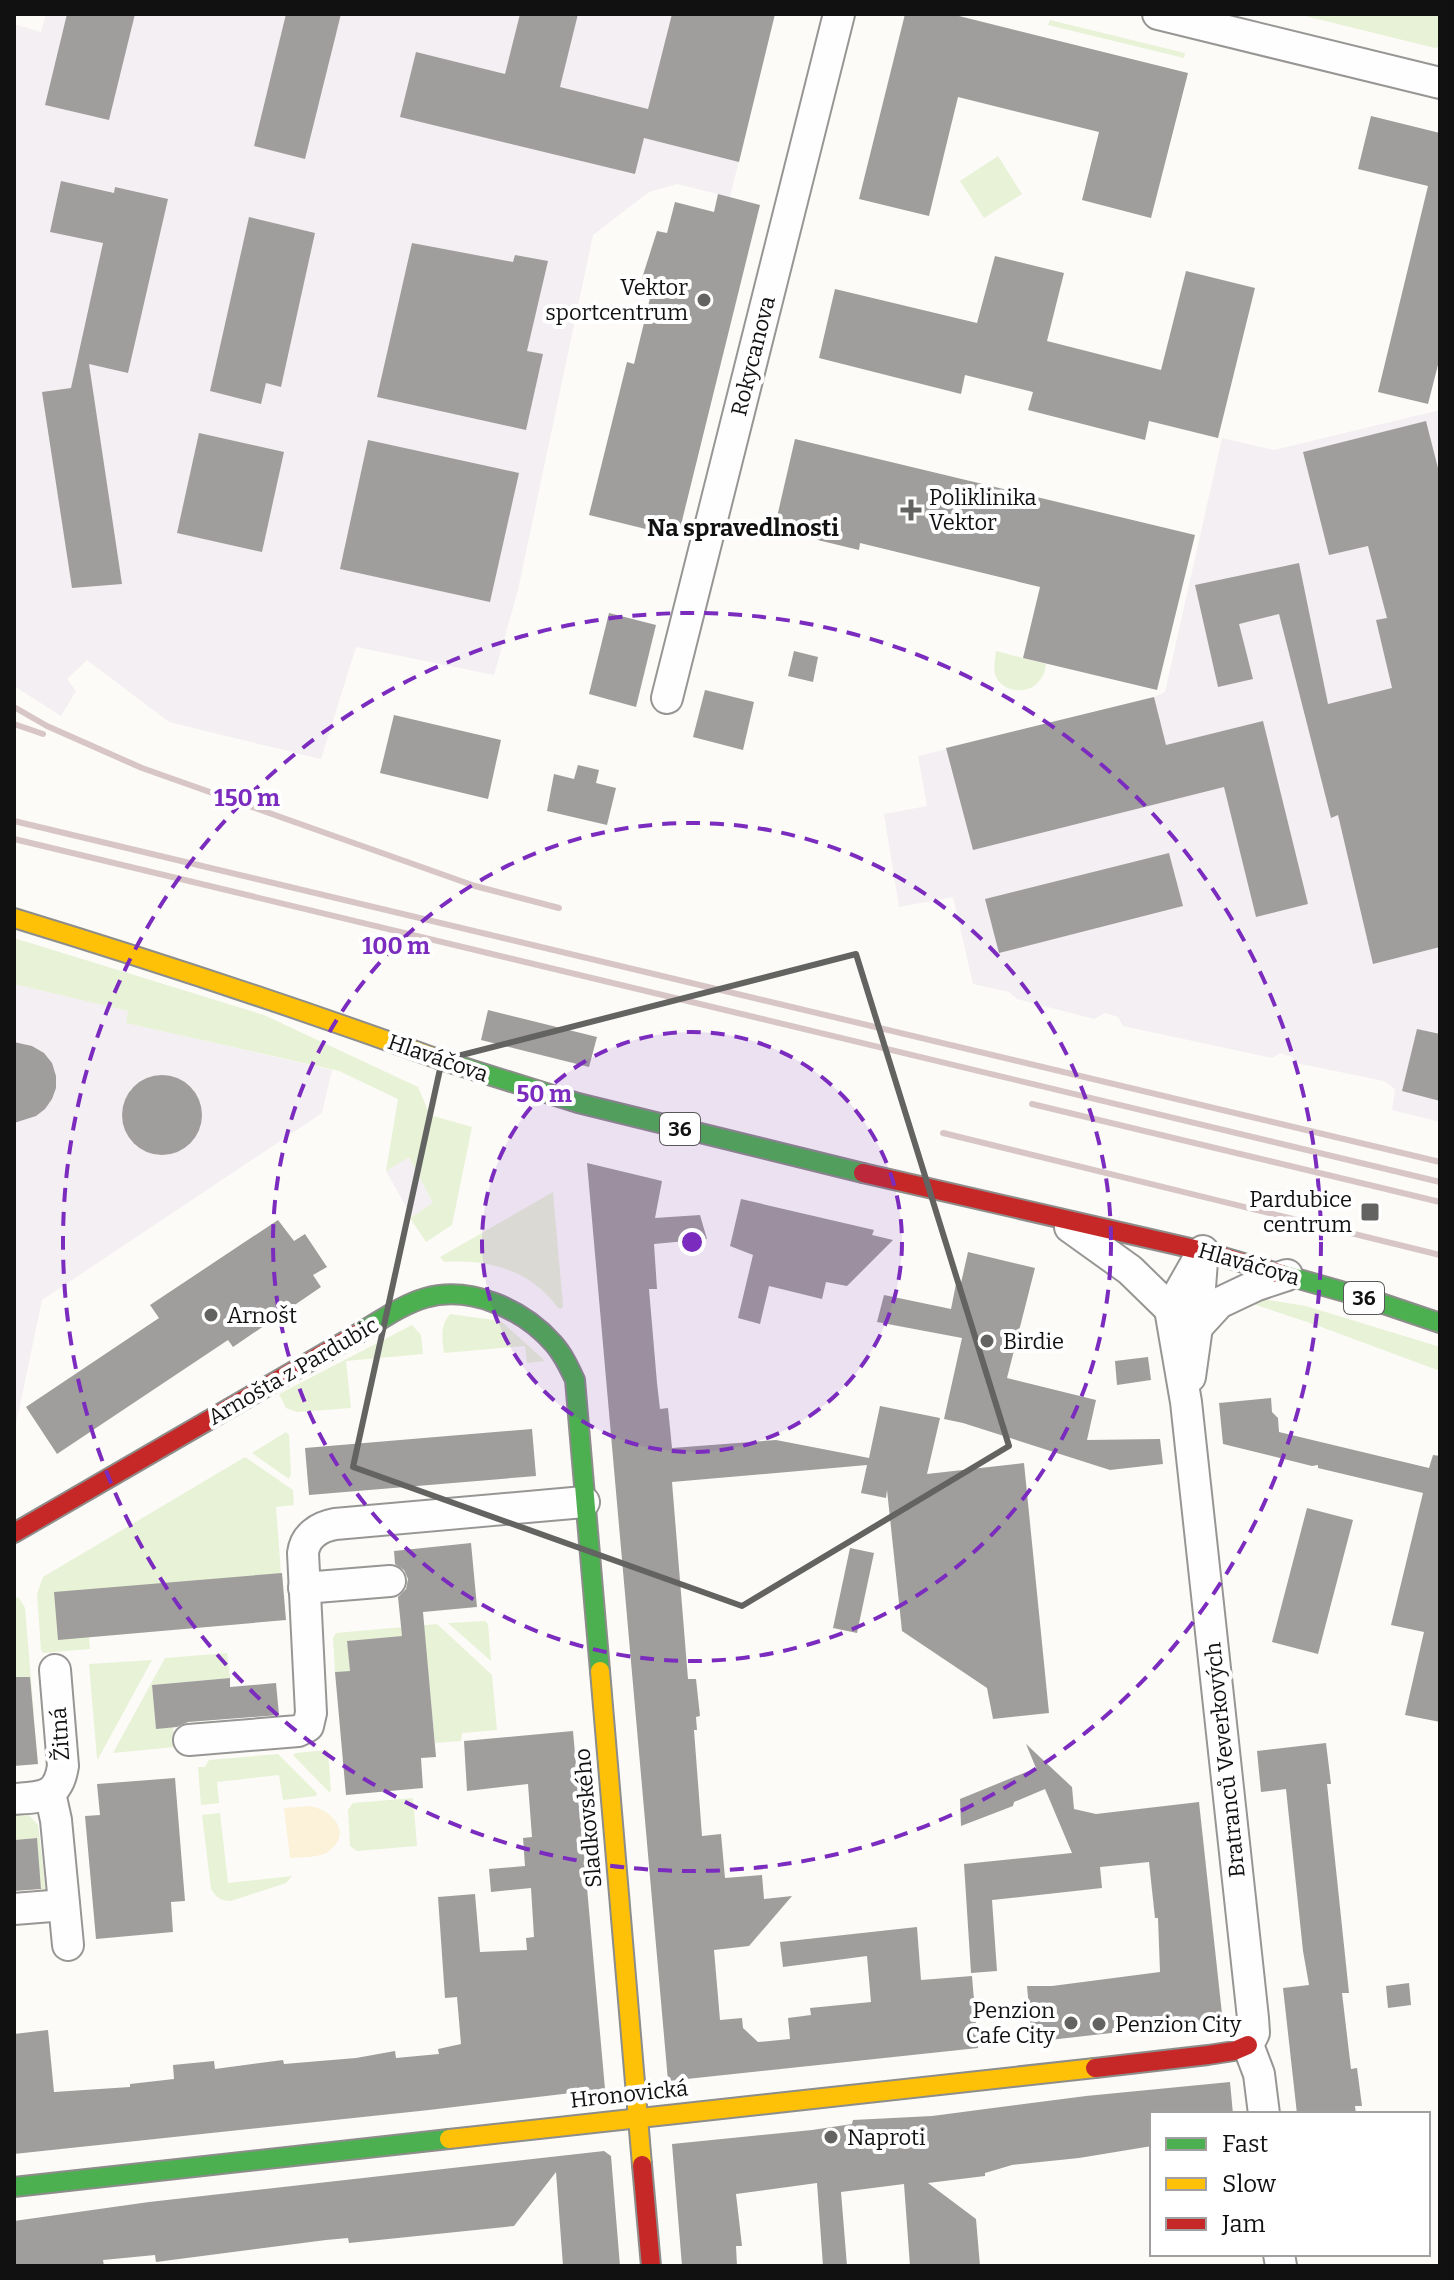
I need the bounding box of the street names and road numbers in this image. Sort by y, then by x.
street label: Rokycanova [725,293,781,419]
street label: Hlaváčova [384,1028,492,1088]
road number: 36 [660,1113,700,1145]
street label: Hlaváčova [1195,1237,1303,1291]
road number: 36 [1344,1282,1384,1314]
street label: Arnošta z Pardubic [203,1311,383,1431]
street label: Bratranců Veverkových [1199,1641,1251,1879]
street label: Žitná [45,1706,75,1762]
street label: Sladkovského [568,1747,608,1889]
street label: Hronovická [569,2074,689,2114]

